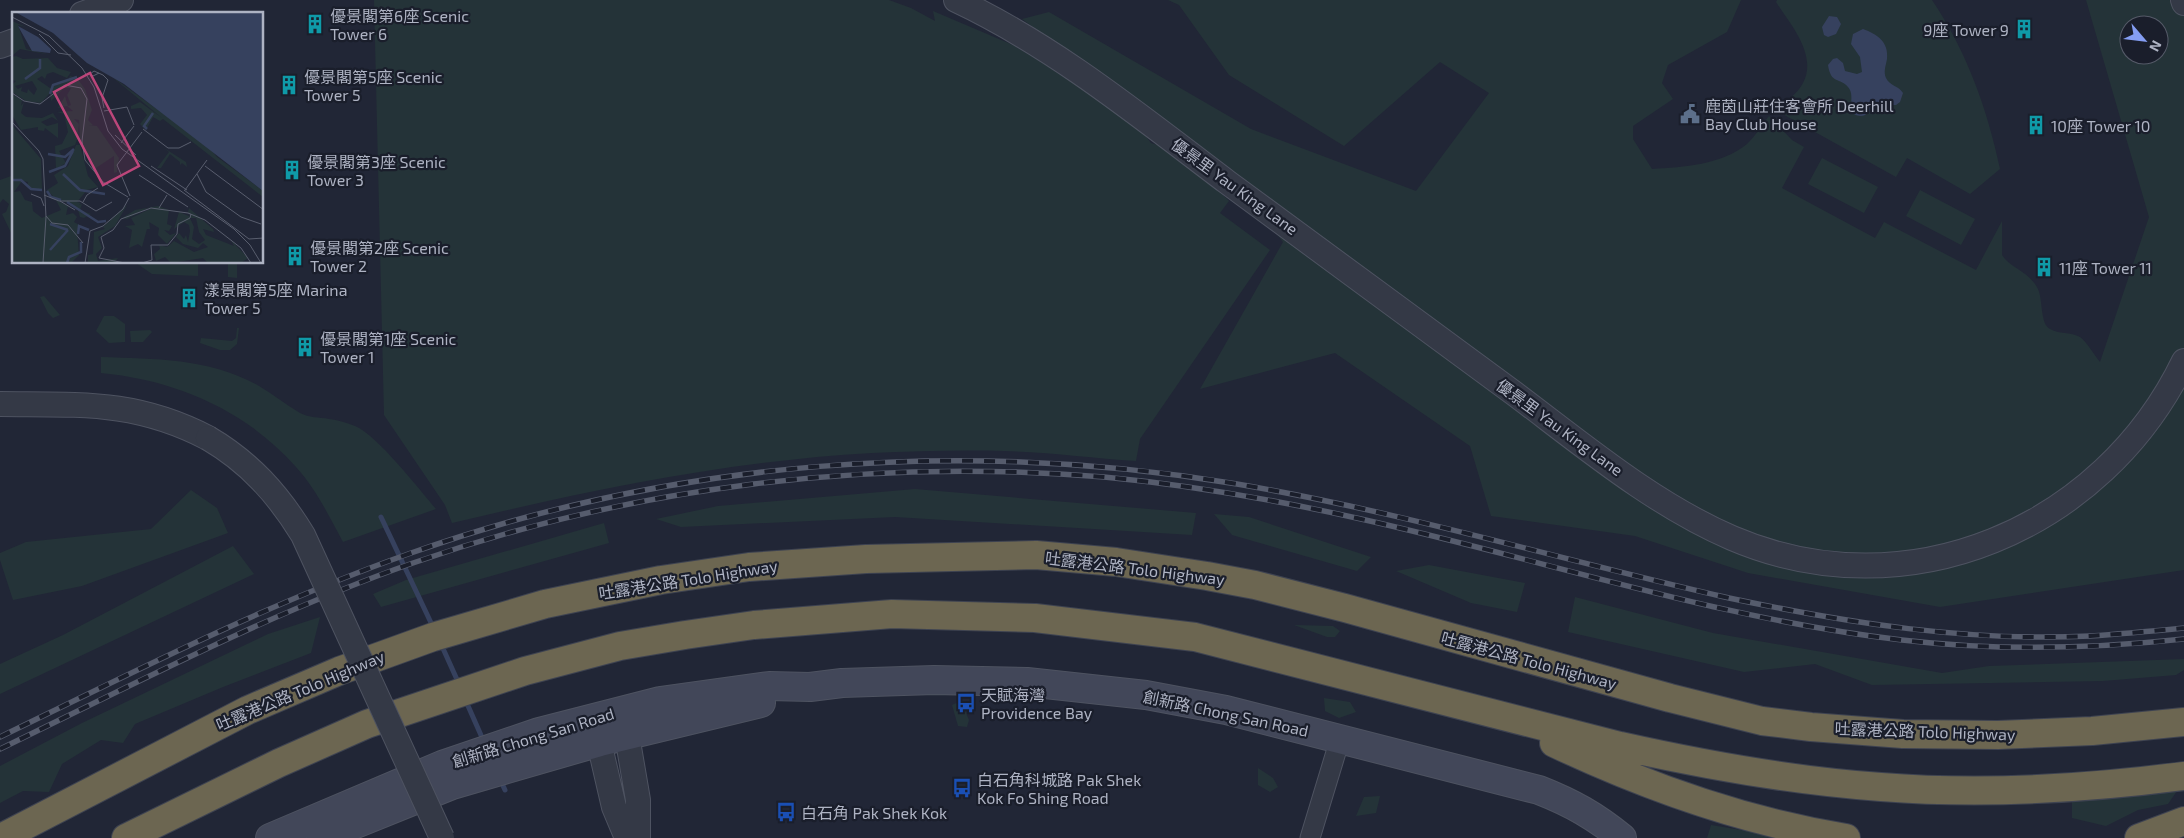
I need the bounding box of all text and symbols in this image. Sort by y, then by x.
place label: 優景閣第6座 Scenic Tower 6 [330,6,469,43]
inset map [12,12,264,264]
building icon: 優景閣第6座 Scenic Tower 6 [304,13,326,35]
north arrow [2119,15,2169,65]
building icon: 9座 Tower 9 [2013,18,2035,40]
place label: 9座 Tower 9 [1923,20,2009,39]
text: N [2146,38,2166,55]
place label: 優景閣第5座 Scenic Tower 5 [304,67,443,104]
building icon: 優景閣第5座 Scenic Tower 5 [278,74,300,96]
place label: 鹿茵山莊住客會所 Deerhill Bay Club House [1705,96,1894,133]
public building icon: 鹿茵山莊住客會所 Deerhill Bay Club House [1679,103,1701,125]
building icon: 10座 Tower 10 [2025,114,2047,136]
place label: 10座 Tower 10 [2051,116,2151,135]
street label: 優景里 Yau King Lane [1168,134,1302,238]
place label: 優景閣第3座 Scenic Tower 3 [307,152,446,189]
building icon: 優景閣第3座 Scenic Tower 3 [281,159,303,181]
place label: 優景閣第2座 Scenic Tower 2 [310,238,449,275]
building icon: 優景閣第2座 Scenic Tower 2 [284,245,306,267]
building icon: 11座 Tower 11 [2033,256,2055,278]
place label: 11座 Tower 11 [2059,258,2152,277]
place label: 漾景閣第5座 Marina Tower 5 [204,280,347,317]
building icon: 漾景閣第5座 Marina Tower 5 [178,287,200,309]
place label: 優景閣第1座 Scenic Tower 1 [320,329,456,366]
building icon: 優景閣第1座 Scenic Tower 1 [294,336,316,358]
street label: 優景里 Yau King Lane [1493,375,1627,479]
street label: 吐露港公路 Tolo Highway [1044,548,1226,589]
street label: 吐露港公路 Tolo Highway [597,555,779,603]
street label: 吐露港公路 Tolo Highway [1439,627,1619,693]
street label: 吐露港公路 Tolo Highway [213,646,387,734]
place label: 天賦海灣 Providence Bay [981,685,1093,722]
street label: 創新路 Chong San Road [1142,686,1310,740]
bus stop icon: 天賦海灣 Providence Bay [955,692,977,714]
street label: 創新路 Chong San Road [450,703,616,771]
street label: 吐露港公路 Tolo Highway [1834,718,2016,744]
place label: 白石角科城路 Pak Shek Kok Fo Shing Road [977,770,1141,807]
bus stop icon: 白石角科城路 Pak Shek Kok Fo Shing Road [951,777,973,799]
bus stop icon: 白石角 Pak Shek Kok [775,801,797,823]
place label: 白石角 Pak Shek Kok [801,803,947,822]

